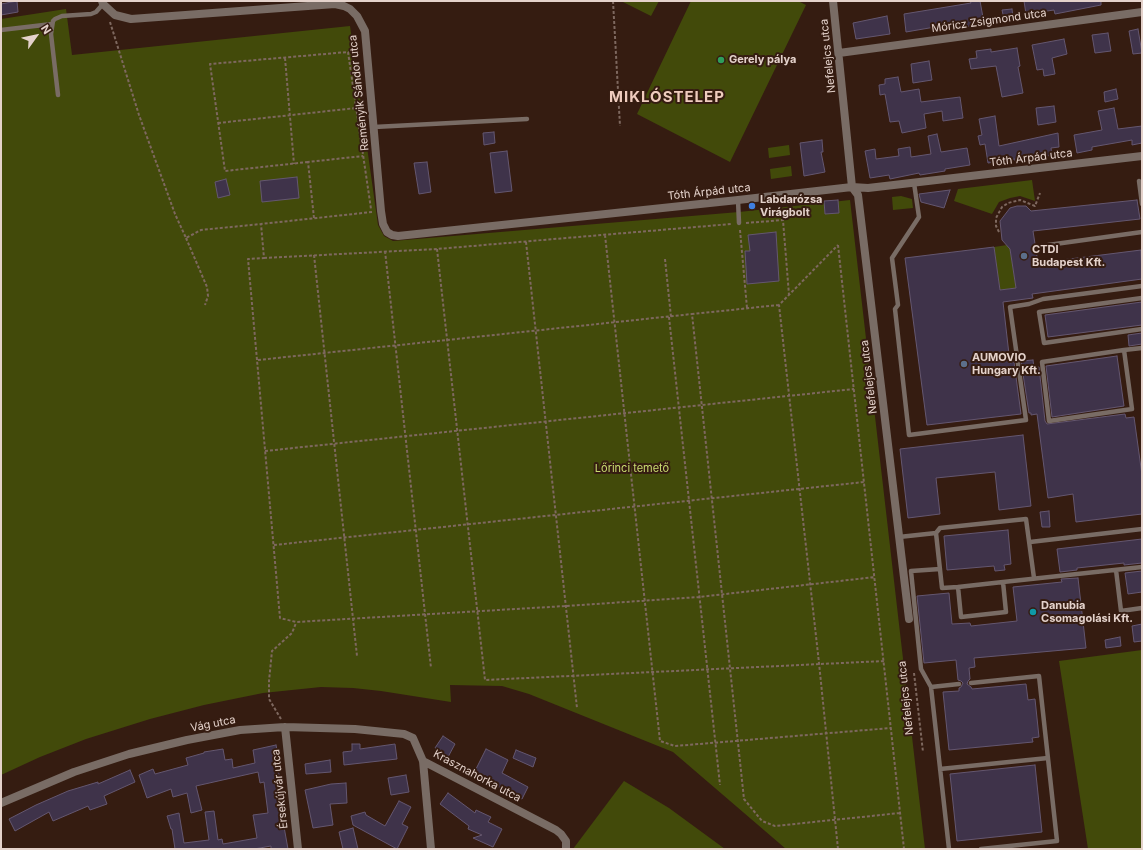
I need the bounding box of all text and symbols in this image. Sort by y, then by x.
street label: Móricz Zsigmond utca [931,6,1047,36]
north arrow [16,16,56,56]
street label: Nefelejcs utca [818,18,838,94]
text: N [38,22,54,37]
street label: Reményik Sándor utca [346,34,372,152]
place label: Gerely pálya [729,53,796,67]
marker: Gerely pálya [716,55,726,65]
district label: MIKLÓSTELEP [609,88,725,106]
street label: Tóth Árpád utca [989,146,1073,170]
street label: Tóth Árpád utca [667,181,751,203]
place label: Labdarózsa Virágbolt [760,193,822,219]
marker: Labdarózsa Virágbolt [747,201,757,211]
place label: CTDI Budapest Kft. [1032,243,1105,269]
marker: CTDI Budapest Kft. [1019,251,1029,261]
street label: Nefelejcs utca [858,339,880,415]
place label: AUMOVIO Hungary Kft. [972,351,1041,377]
marker: AUMOVIO Hungary Kft. [959,359,969,369]
park label: Lőrinci temető [595,462,669,476]
place label: Danubia Csomagolási Kft. [1041,599,1133,625]
marker: Danubia Csomagolási Kft. [1028,607,1038,617]
street label: Nefelejcs utca [896,660,916,736]
street label: Vág utca [189,713,237,735]
street label: Krasznahorka utca [431,747,523,805]
street label: Érsekújvár utca [269,748,291,830]

